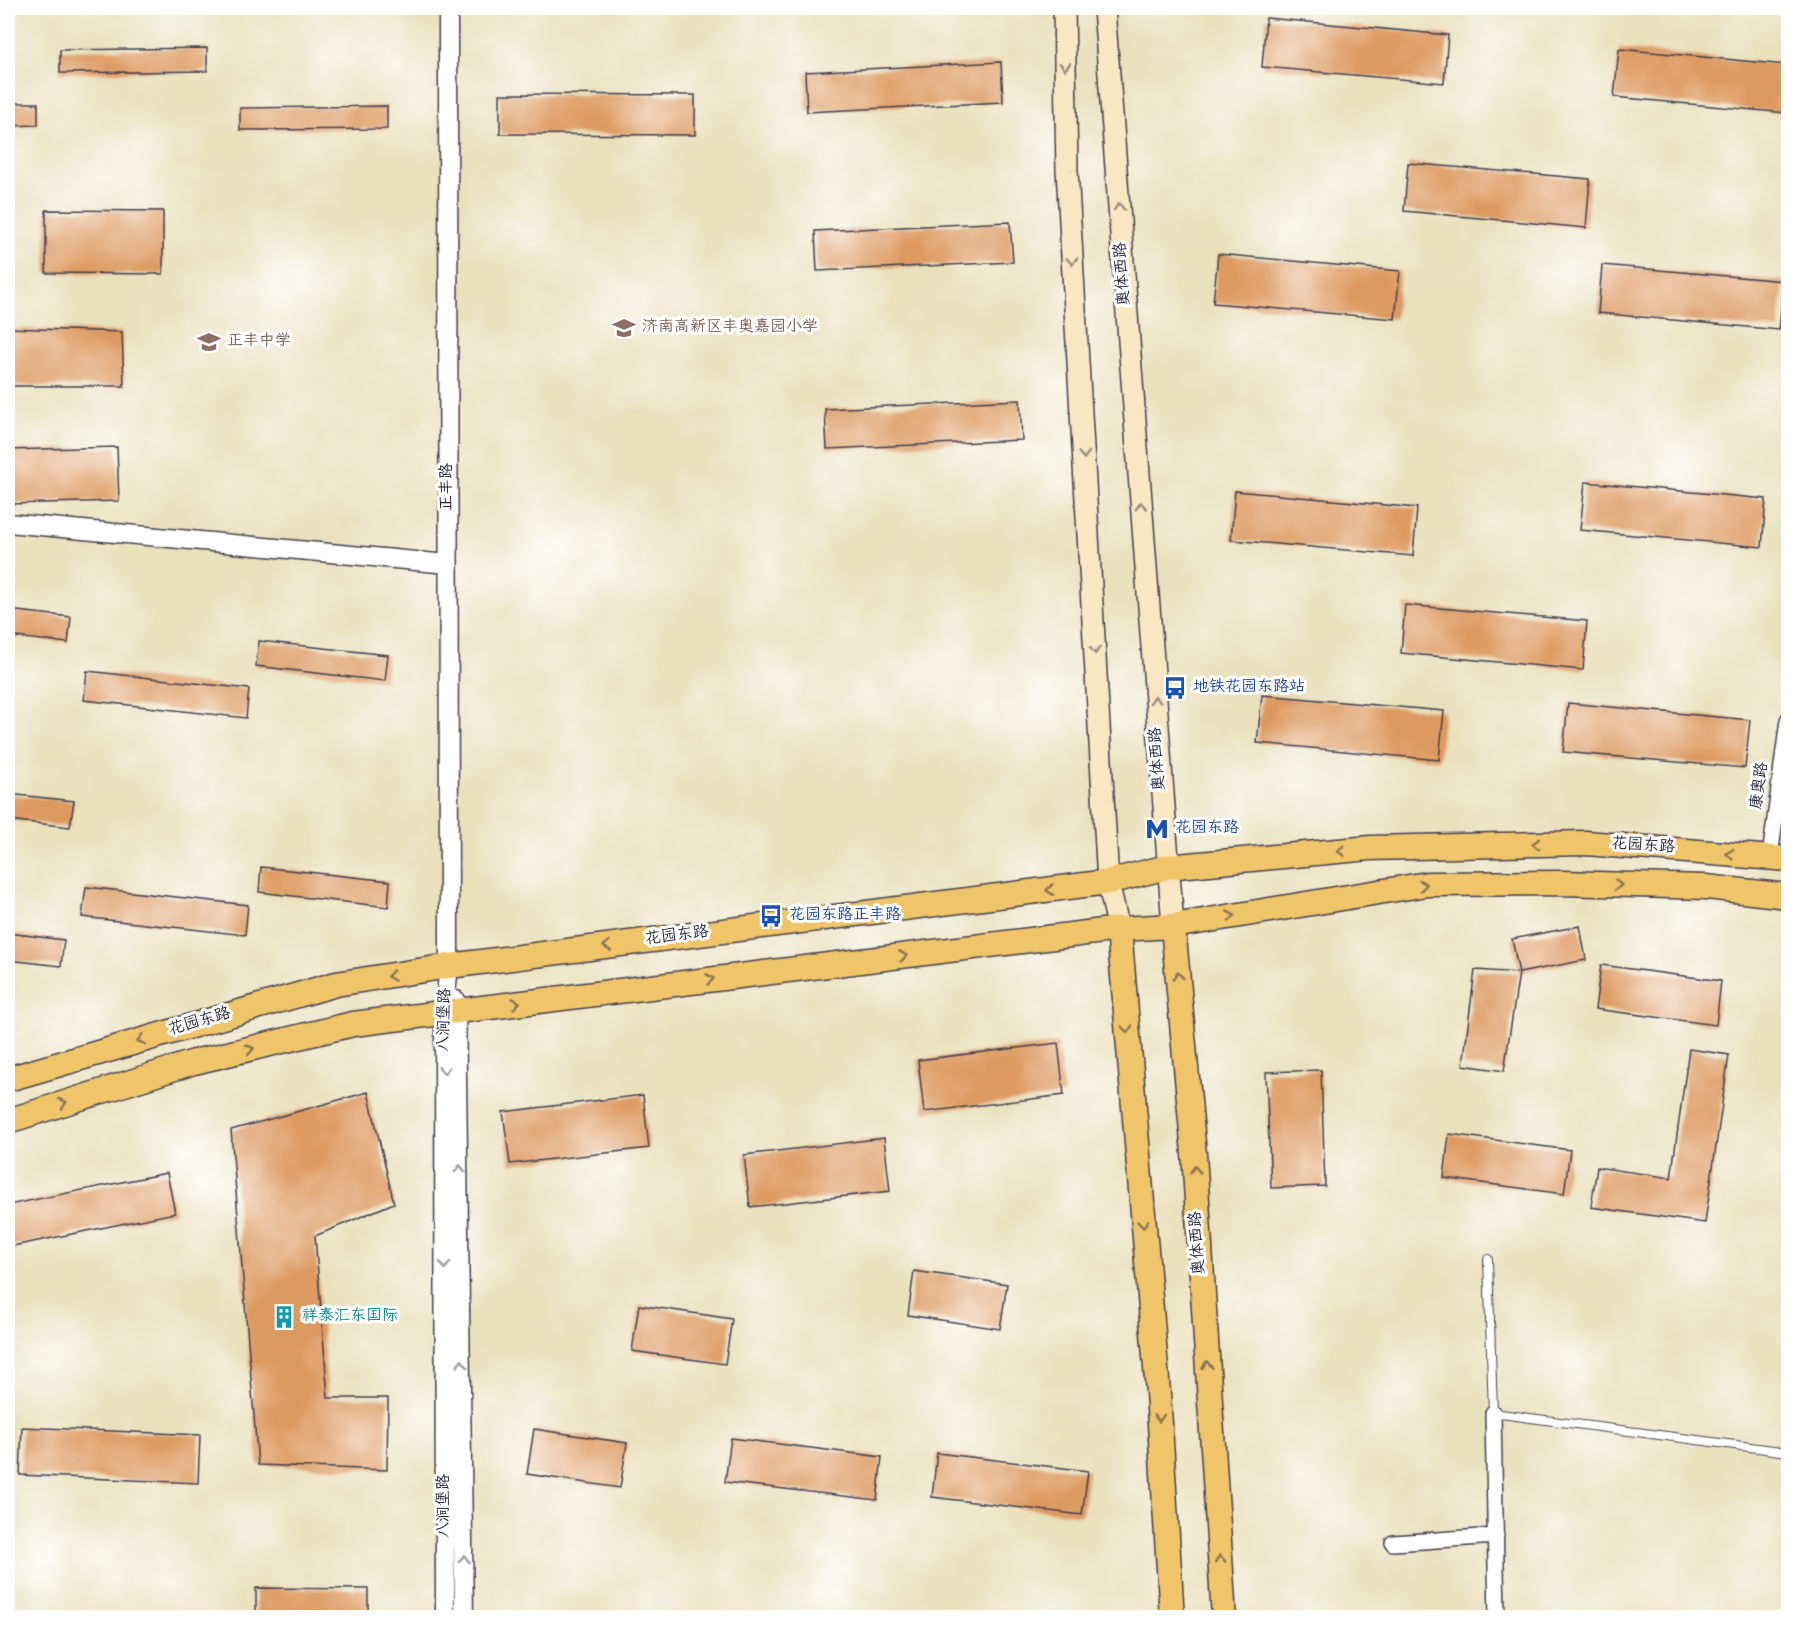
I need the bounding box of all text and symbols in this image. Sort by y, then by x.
one-way arrow [1059,61,1071,70]
one-way arrow [1112,202,1125,211]
street label: 奥体西路 [1110,241,1136,307]
one-way arrow [1066,256,1079,265]
school or university icon: 济南高新区丰奥嘉园小学 [611,315,637,341]
place label: 济南高新区丰奥嘉园小学 [642,317,818,338]
school or university icon: 正丰中学 [196,329,222,355]
place label: 正丰中学 [227,331,291,352]
one-way arrow [1077,451,1090,460]
street label: 正丰路 [437,463,458,511]
one-way arrow [1134,501,1147,510]
one-way arrow [1088,646,1101,655]
bus stop icon: 地铁花园东路站 [1162,675,1188,701]
place label: 地铁花园东路站 [1193,677,1305,698]
one-way arrow [1149,696,1162,705]
street label: 奥体西路 [1145,726,1171,792]
street label: 康奥路 [1746,761,1774,811]
metro station icon: 花园东路 [1144,816,1170,842]
place label: 花园东路 [1175,818,1239,839]
street label: 花园东路 [1610,833,1676,859]
one-way arrow [1531,838,1540,850]
one-way arrow [1336,844,1345,857]
one-way arrow [1726,847,1735,860]
one-way arrow [1613,878,1622,891]
one-way arrow [1418,879,1428,892]
one-way arrow [1046,883,1055,896]
bus stop icon: 花园东路正丰路 [758,903,784,929]
place label: 花园东路正丰路 [789,905,901,926]
one-way arrow [1226,911,1235,923]
street label: 花园东路 [644,922,710,950]
one-way arrow [602,939,612,952]
one-way arrow [899,950,908,962]
one-way arrow [386,969,396,981]
one-way arrow [1172,971,1185,980]
one-way arrow [705,974,714,986]
street label: 八涧堡路 [433,988,457,1052]
one-way arrow [512,997,521,1009]
street label: 花园东路 [166,1003,233,1041]
one-way arrow [1120,1025,1133,1034]
one-way arrow [137,1033,147,1045]
one-way arrow [245,1043,255,1056]
one-way arrow [438,1066,450,1075]
one-way arrow [57,1098,68,1111]
one-way arrow [454,1165,466,1174]
one-way arrow [1188,1165,1201,1174]
street label: 奥体西路 [1185,1210,1211,1276]
one-way arrow [1136,1219,1149,1228]
one-way arrow [439,1261,451,1270]
building icon: 祥泰汇东国际 [271,1304,297,1330]
place label: 祥泰汇东国际 [302,1306,398,1327]
one-way arrow [456,1360,468,1369]
one-way arrow [1201,1360,1214,1369]
one-way arrow [1153,1413,1166,1422]
street label: 八涧堡路 [434,1474,455,1538]
one-way arrow [457,1555,470,1564]
one-way arrow [1214,1555,1227,1564]

